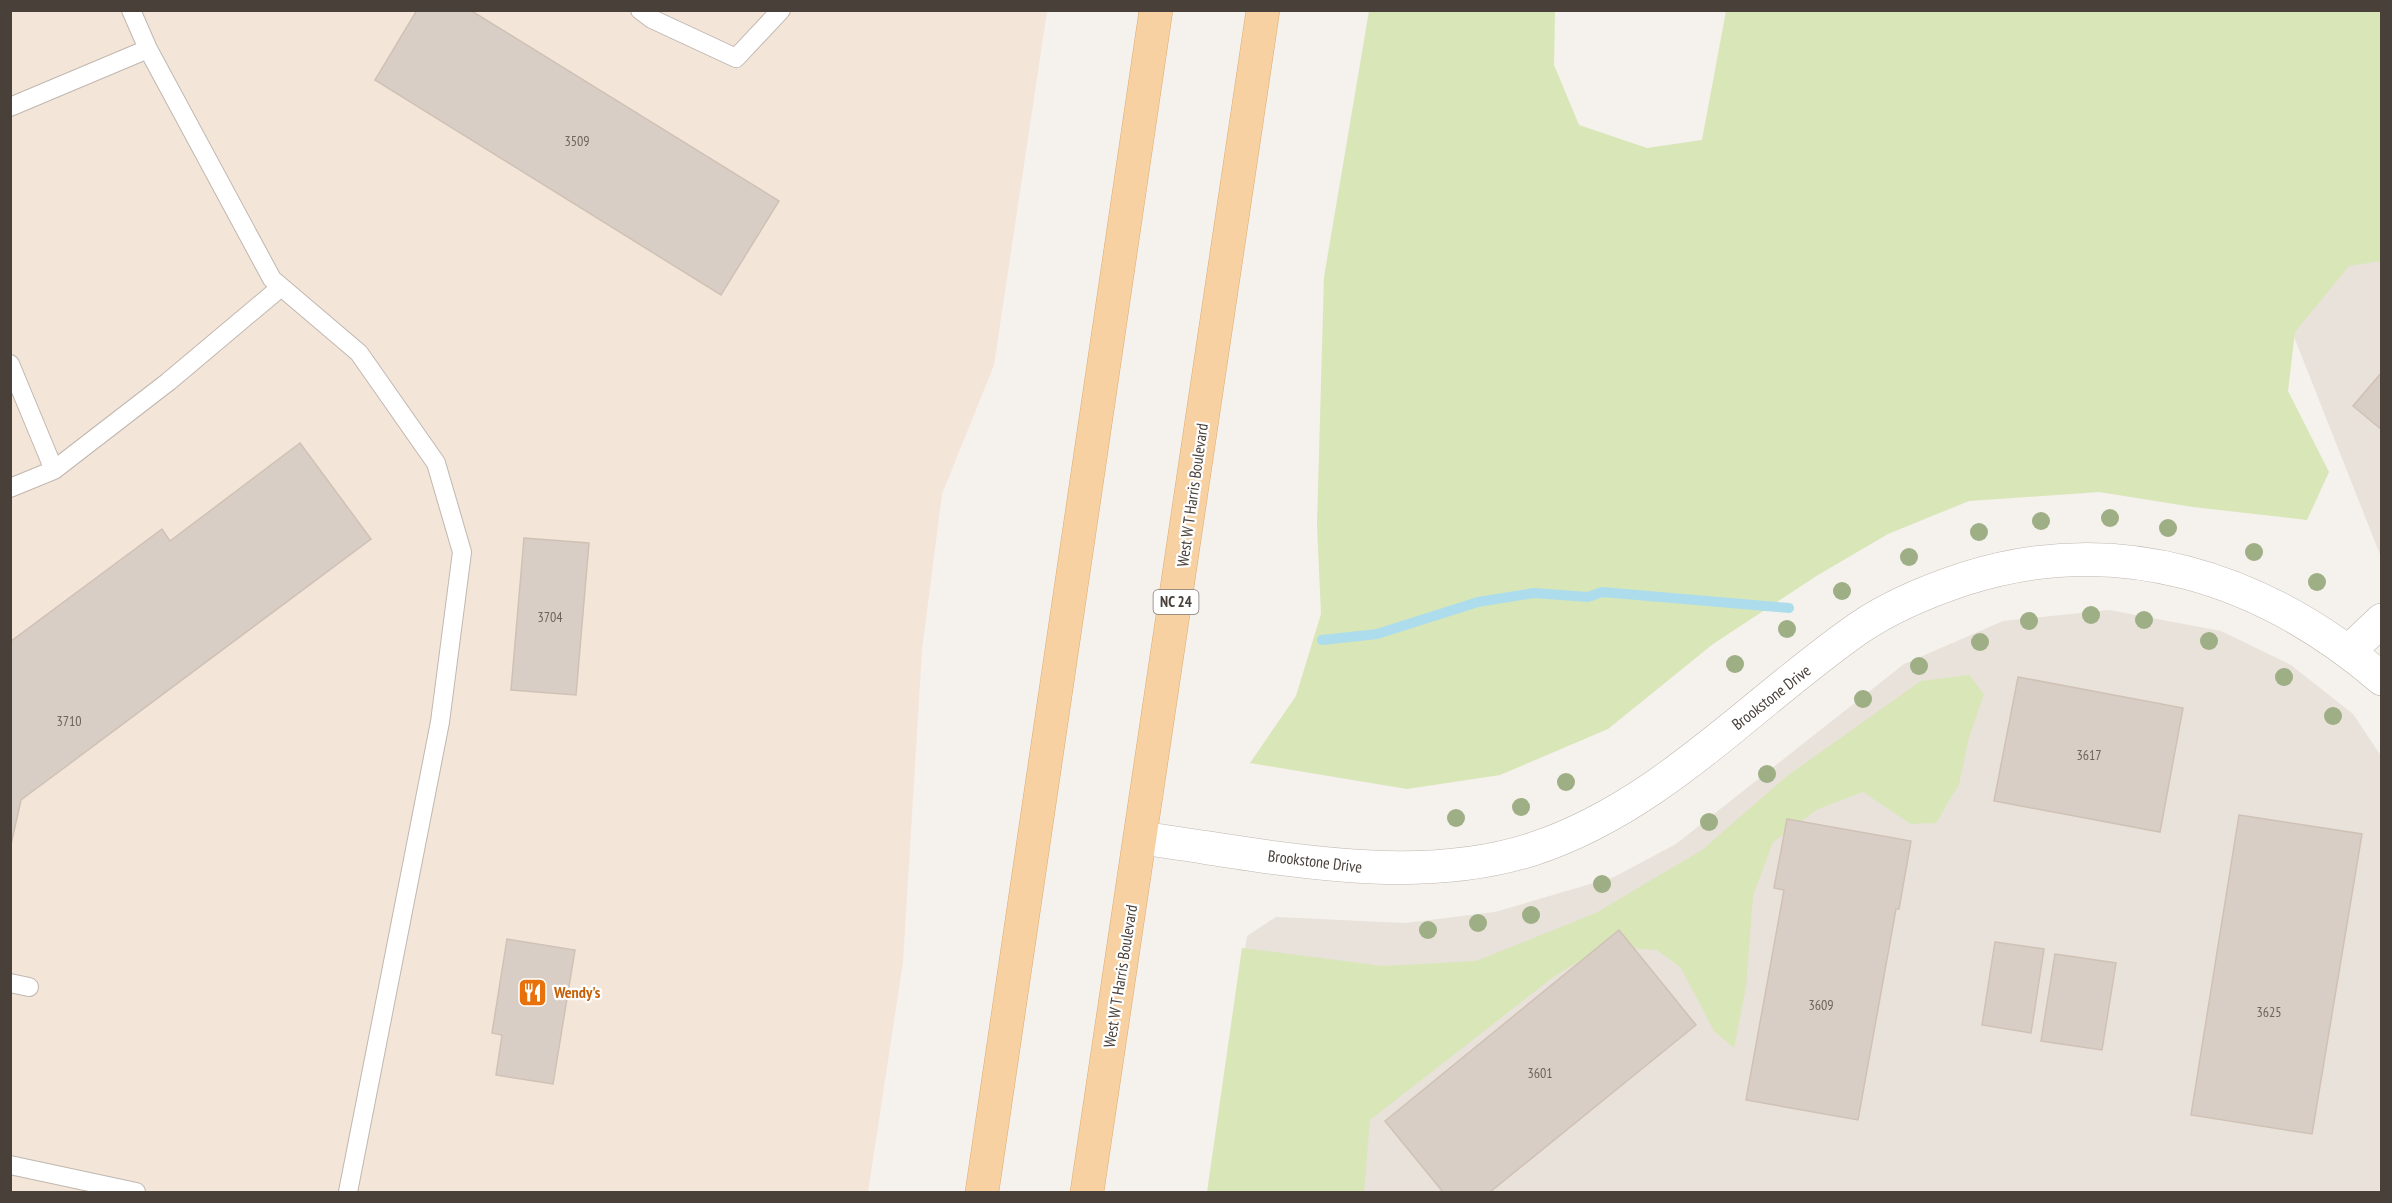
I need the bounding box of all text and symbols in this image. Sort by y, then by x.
house number: 3509 [564,132,590,150]
street label: West W T Harris Boulevard [1172,422,1212,568]
road number: NC 24 [1154,590,1198,614]
house number: 3704 [537,608,563,626]
street label: Brookstone Drive [1728,660,1814,734]
house number: 3710 [56,712,82,730]
house number: 3617 [2076,746,2102,764]
street label: Brookstone Drive [1267,845,1363,877]
street label: West W T Harris Boulevard [1099,903,1141,1049]
restaurant icon: Wendy's [517,976,549,1008]
place label: Wendy's [553,982,601,1002]
house number: 3609 [1808,996,1834,1014]
house number: 3625 [2256,1003,2282,1021]
house number: 3601 [1527,1064,1553,1082]

